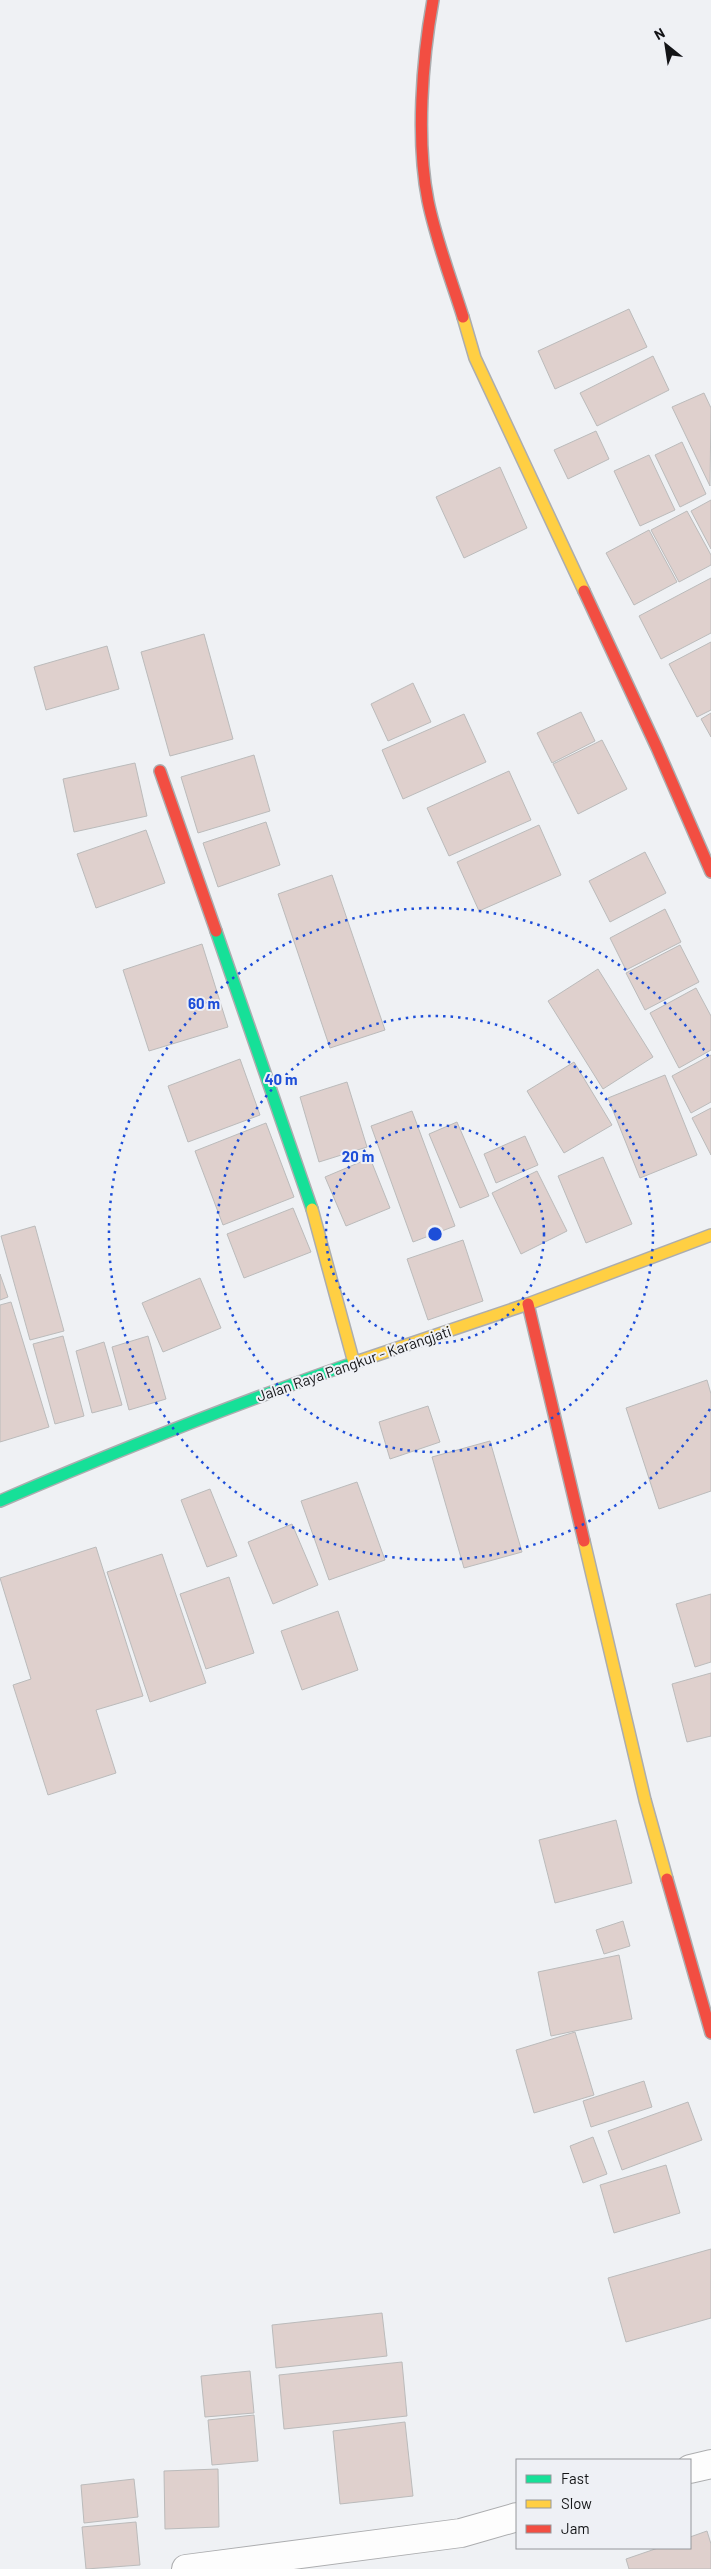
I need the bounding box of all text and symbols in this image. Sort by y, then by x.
north arrow [641,20,691,70]
text: N [651,24,668,43]
text: 60 m [188,994,220,1012]
text: 40 m [264,1070,298,1088]
text: 20 m [342,1147,374,1165]
centre of rings [426,1225,444,1243]
street label: Jalan Raya Pangkur - Karangjati [254,1321,453,1405]
legend [516,2459,691,2549]
text: Fast [561,2469,589,2487]
text: Slow [561,2494,592,2512]
text: Jam [561,2519,590,2537]

